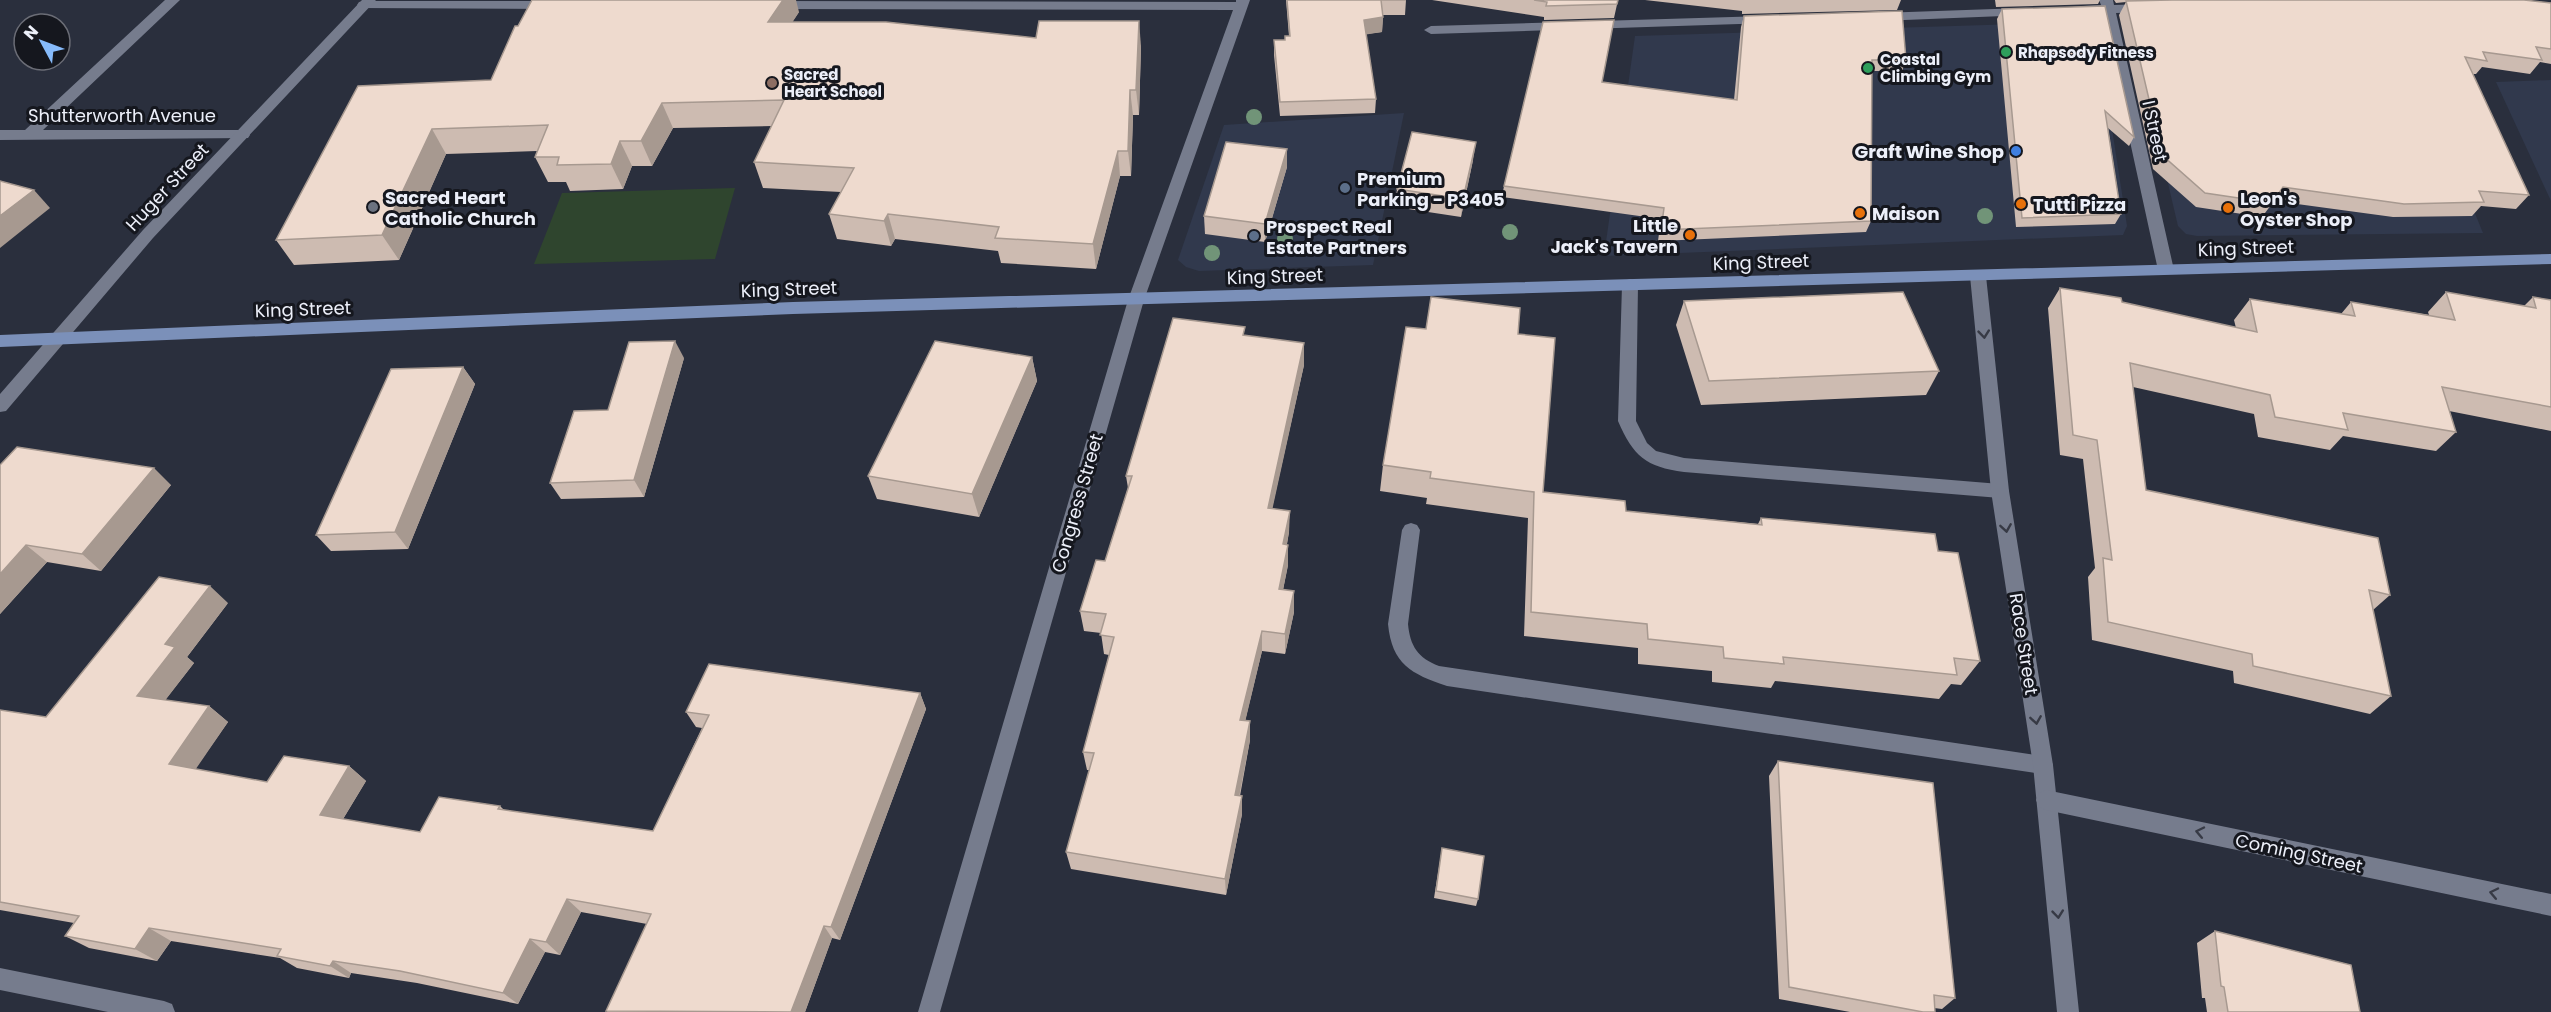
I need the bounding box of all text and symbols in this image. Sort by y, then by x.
north arrow [12,12,72,72]
text: N [18,20,44,45]
place label: Rhapsody Fitness [2018,42,2154,63]
marker: Rhapsody Fitness [1999,45,2013,59]
place label: Coastal Climbing Gym [1880,49,1991,87]
marker: Coastal Climbing Gym [1861,61,1875,75]
place label: Sacred Heart School [784,64,882,102]
marker: Sacred Heart School [765,76,779,90]
street label: I Street [2136,98,2174,164]
street label: Shutterworth Avenue [28,103,216,128]
street label: Huger Street [120,138,214,236]
place label: Graft Wine Shop [1855,139,2004,164]
marker: Graft Wine Shop [2009,144,2023,158]
place label: Premium Parking - P3405 [1357,166,1505,212]
marker: Premium Parking - P3405 [1338,181,1352,195]
place label: Sacred Heart Catholic Church [385,185,536,231]
place label: Leon's Oyster Shop [2240,186,2352,232]
place label: Tutti Pizza [2033,192,2126,217]
marker: Tutti Pizza [2014,197,2028,211]
marker: Sacred Heart Catholic Church [366,200,380,214]
place label: Maison [1872,201,1940,226]
marker: Leon's Oyster Shop [2221,201,2235,215]
marker: Maison [1853,206,1867,220]
place label: Little Jack's Tavern [1550,213,1678,259]
place label: Prospect Real Estate Partners [1266,214,1407,260]
marker: Little Jack's Tavern [1683,228,1697,242]
marker: Prospect Real Estate Partners [1247,229,1261,243]
street label: King Street [2197,234,2295,262]
street label: King Street [1712,248,1810,276]
street label: King Street [1226,262,1324,290]
street label: King Street [740,275,838,303]
street label: King Street [254,295,352,323]
one-way arrow [1977,329,1990,338]
street label: Congress Street [1045,431,1109,575]
one-way arrow [1999,522,2012,532]
street label: Race Street [2004,591,2044,697]
one-way arrow [2030,716,2042,725]
one-way arrow [2195,826,2205,839]
street label: Coming Street [2233,827,2365,879]
one-way arrow [2489,888,2499,901]
one-way arrow [2051,909,2064,918]

